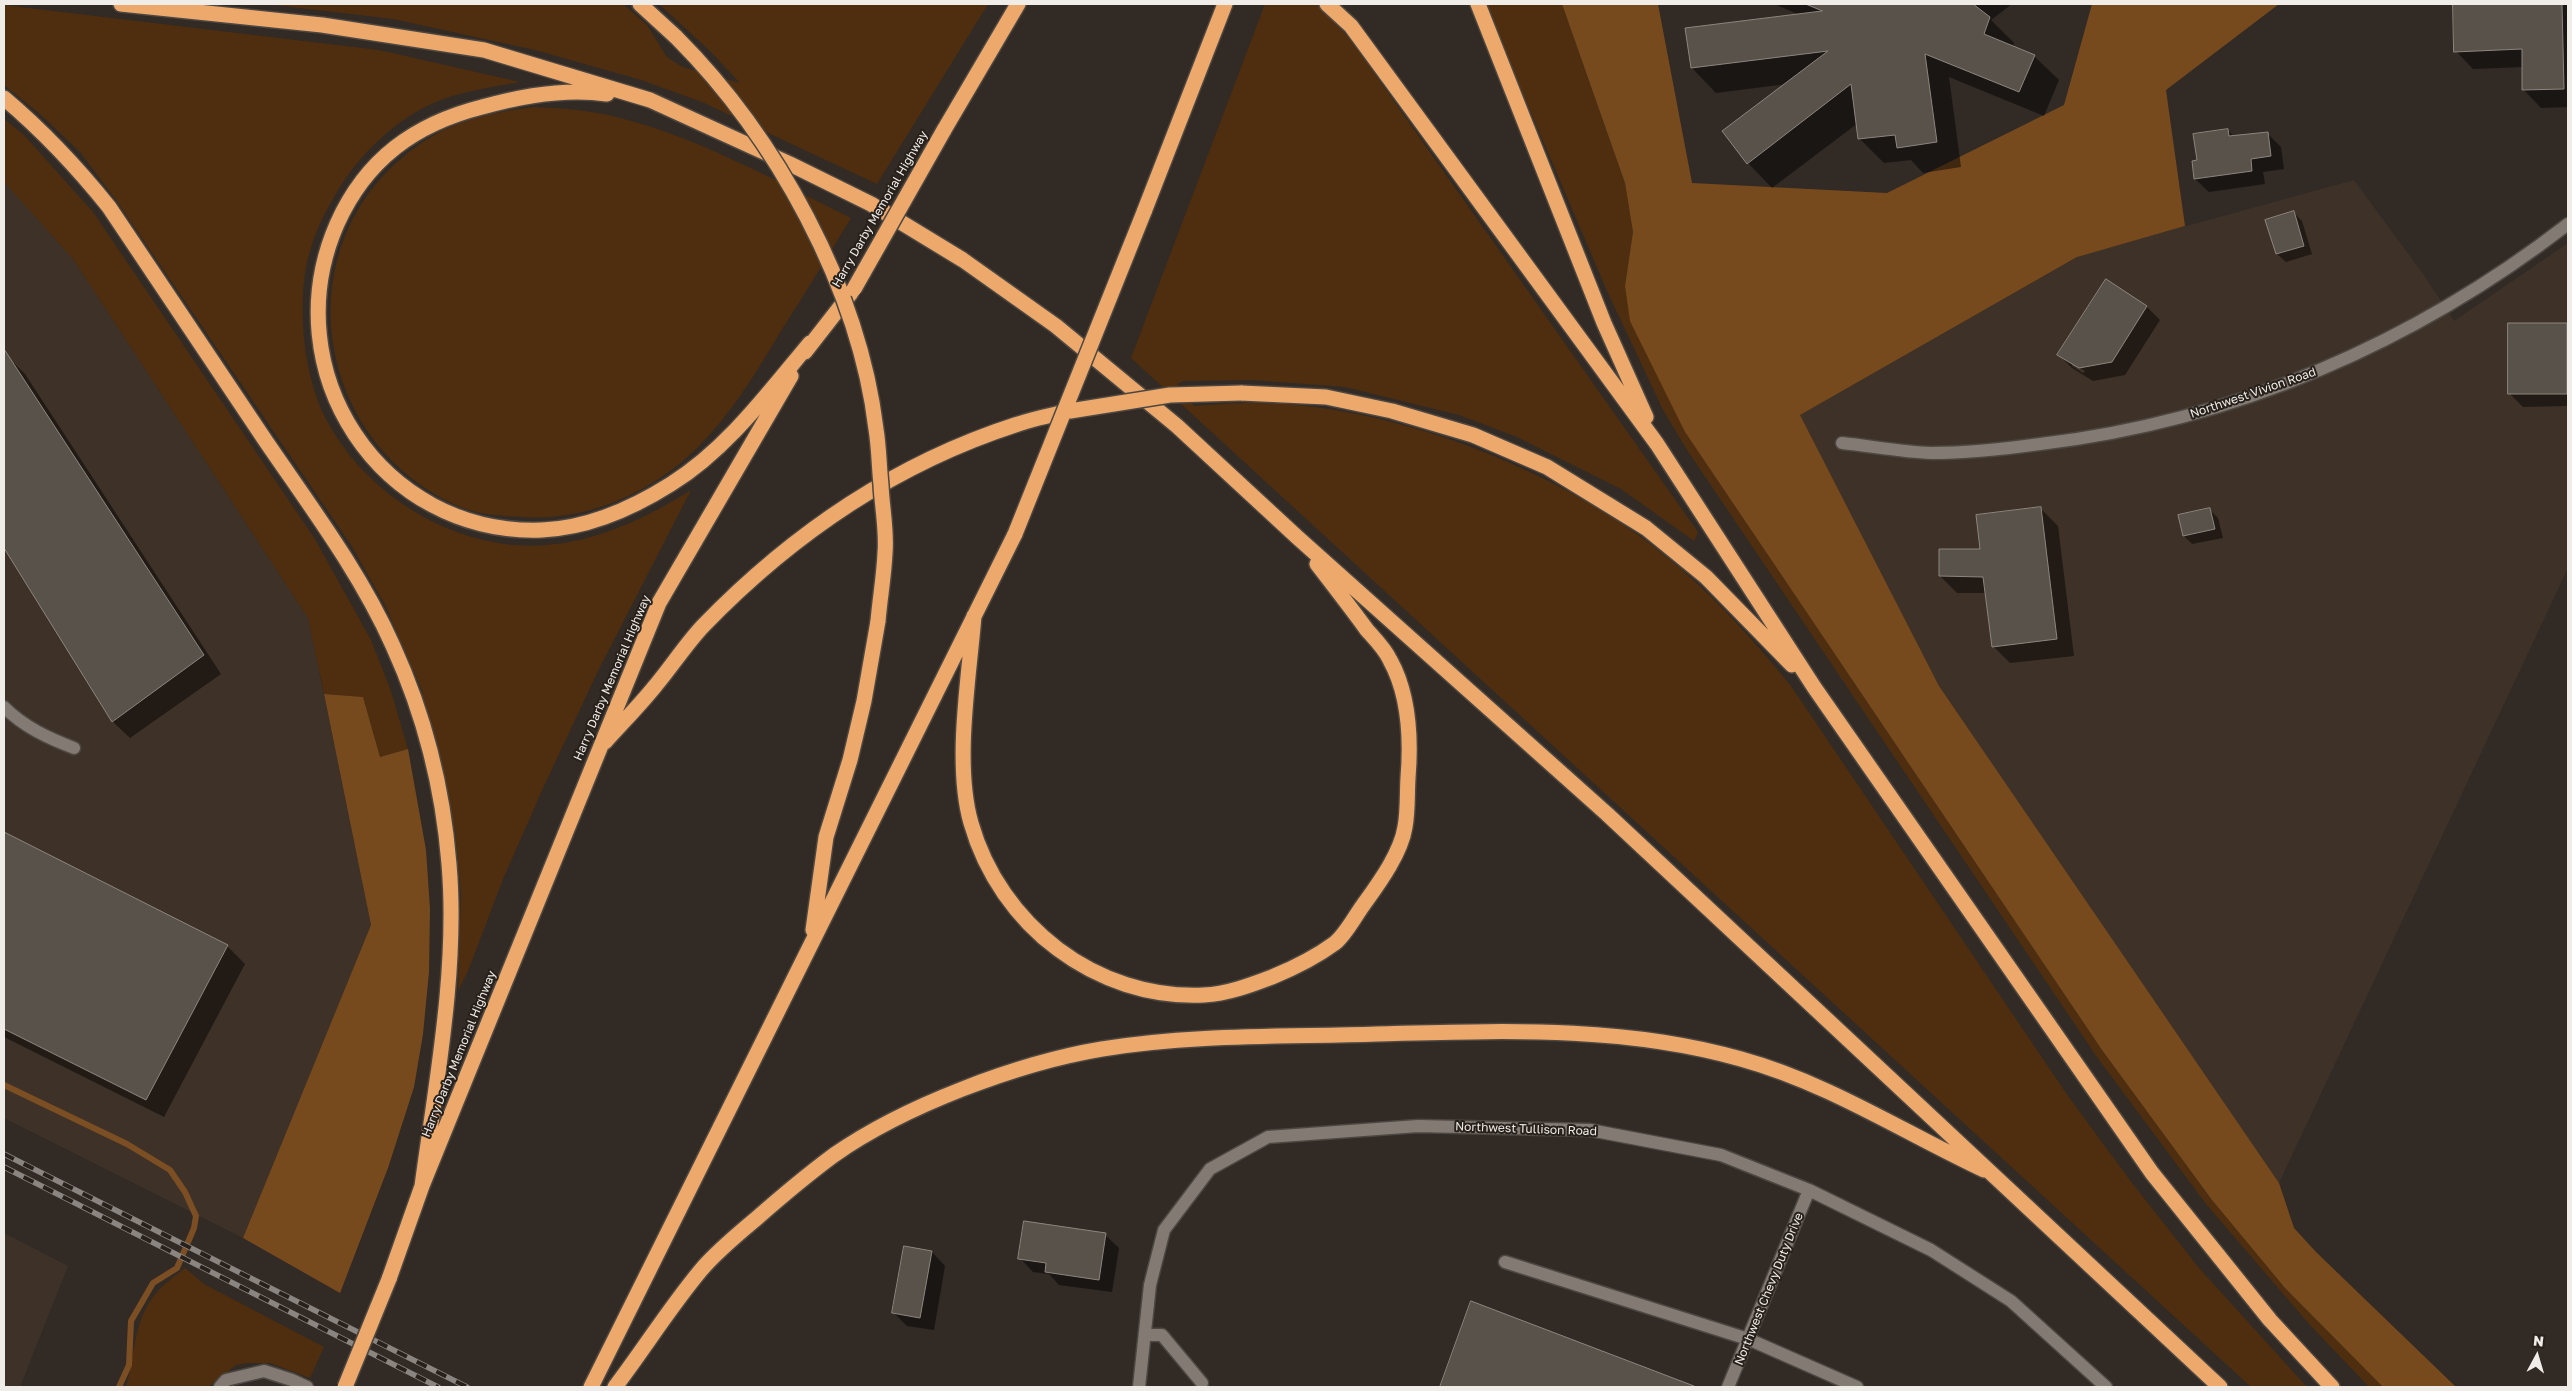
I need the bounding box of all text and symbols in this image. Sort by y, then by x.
street label: Harry Darby Memorial Highway [829,128,931,290]
street label: Northwest Vivion Road [2188,365,2318,421]
street label: Harry Darby Memorial Highway [571,593,653,763]
street label: Harry Darby Memorial Highway [419,969,499,1139]
street label: Northwest Tullison Road [1455,1119,1597,1139]
street label: Northwest Chevy Duty Drive [1732,1211,1806,1367]
north arrow [2512,1331,2562,1381]
text: N [2532,1332,2545,1350]

